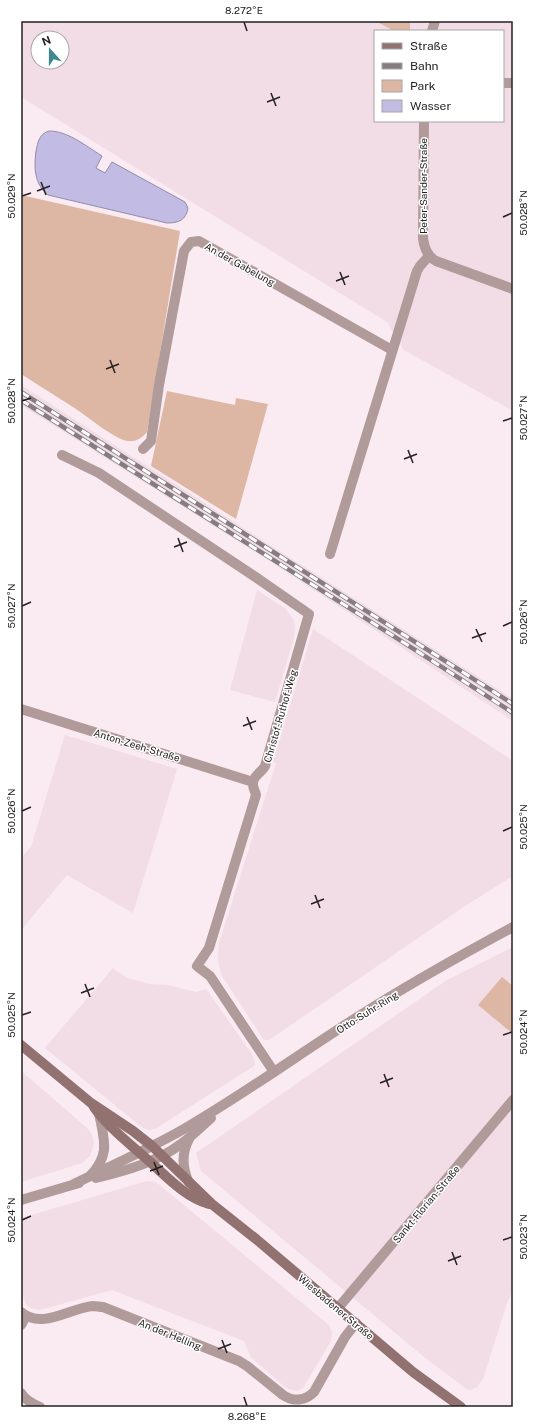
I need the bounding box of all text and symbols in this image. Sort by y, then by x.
text: 8.272°E [225,4,263,16]
north arrow [30,30,70,70]
legend [374,30,504,122]
text: N [40,34,53,48]
text: Straße [410,39,448,53]
text: Bahn [410,59,439,73]
text: Park [410,79,436,93]
text: Wasser [410,99,451,113]
street label: Peter-Sander-Straße [417,138,429,234]
text: 50.029°N [5,173,17,219]
text: 50.028°N [517,190,529,236]
street label: An der Gabelung [203,240,277,288]
text: 50.028°N [5,378,17,424]
text: 50.027°N [517,395,529,441]
text: 50.027°N [5,583,17,629]
text: 50.026°N [517,599,529,645]
street label: Christof-Ruthof-Weg [261,668,299,764]
street label: Anton-Zeeh-Straße [92,726,182,764]
text: 50.026°N [5,788,17,834]
text: 50.025°N [517,804,529,850]
street label: Otto-Suhr-Ring [334,988,400,1036]
text: 50.025°N [5,992,17,1038]
text: 50.024°N [517,1009,529,1055]
street label: Sankt-Florian-Straße [390,1162,462,1245]
text: 50.024°N [5,1197,17,1243]
text: 50.023°N [517,1214,529,1260]
street label: Wiesbadener Straße [296,1272,376,1342]
street label: An der Helling [137,1316,203,1352]
text: 8.268°E [228,1410,266,1422]

